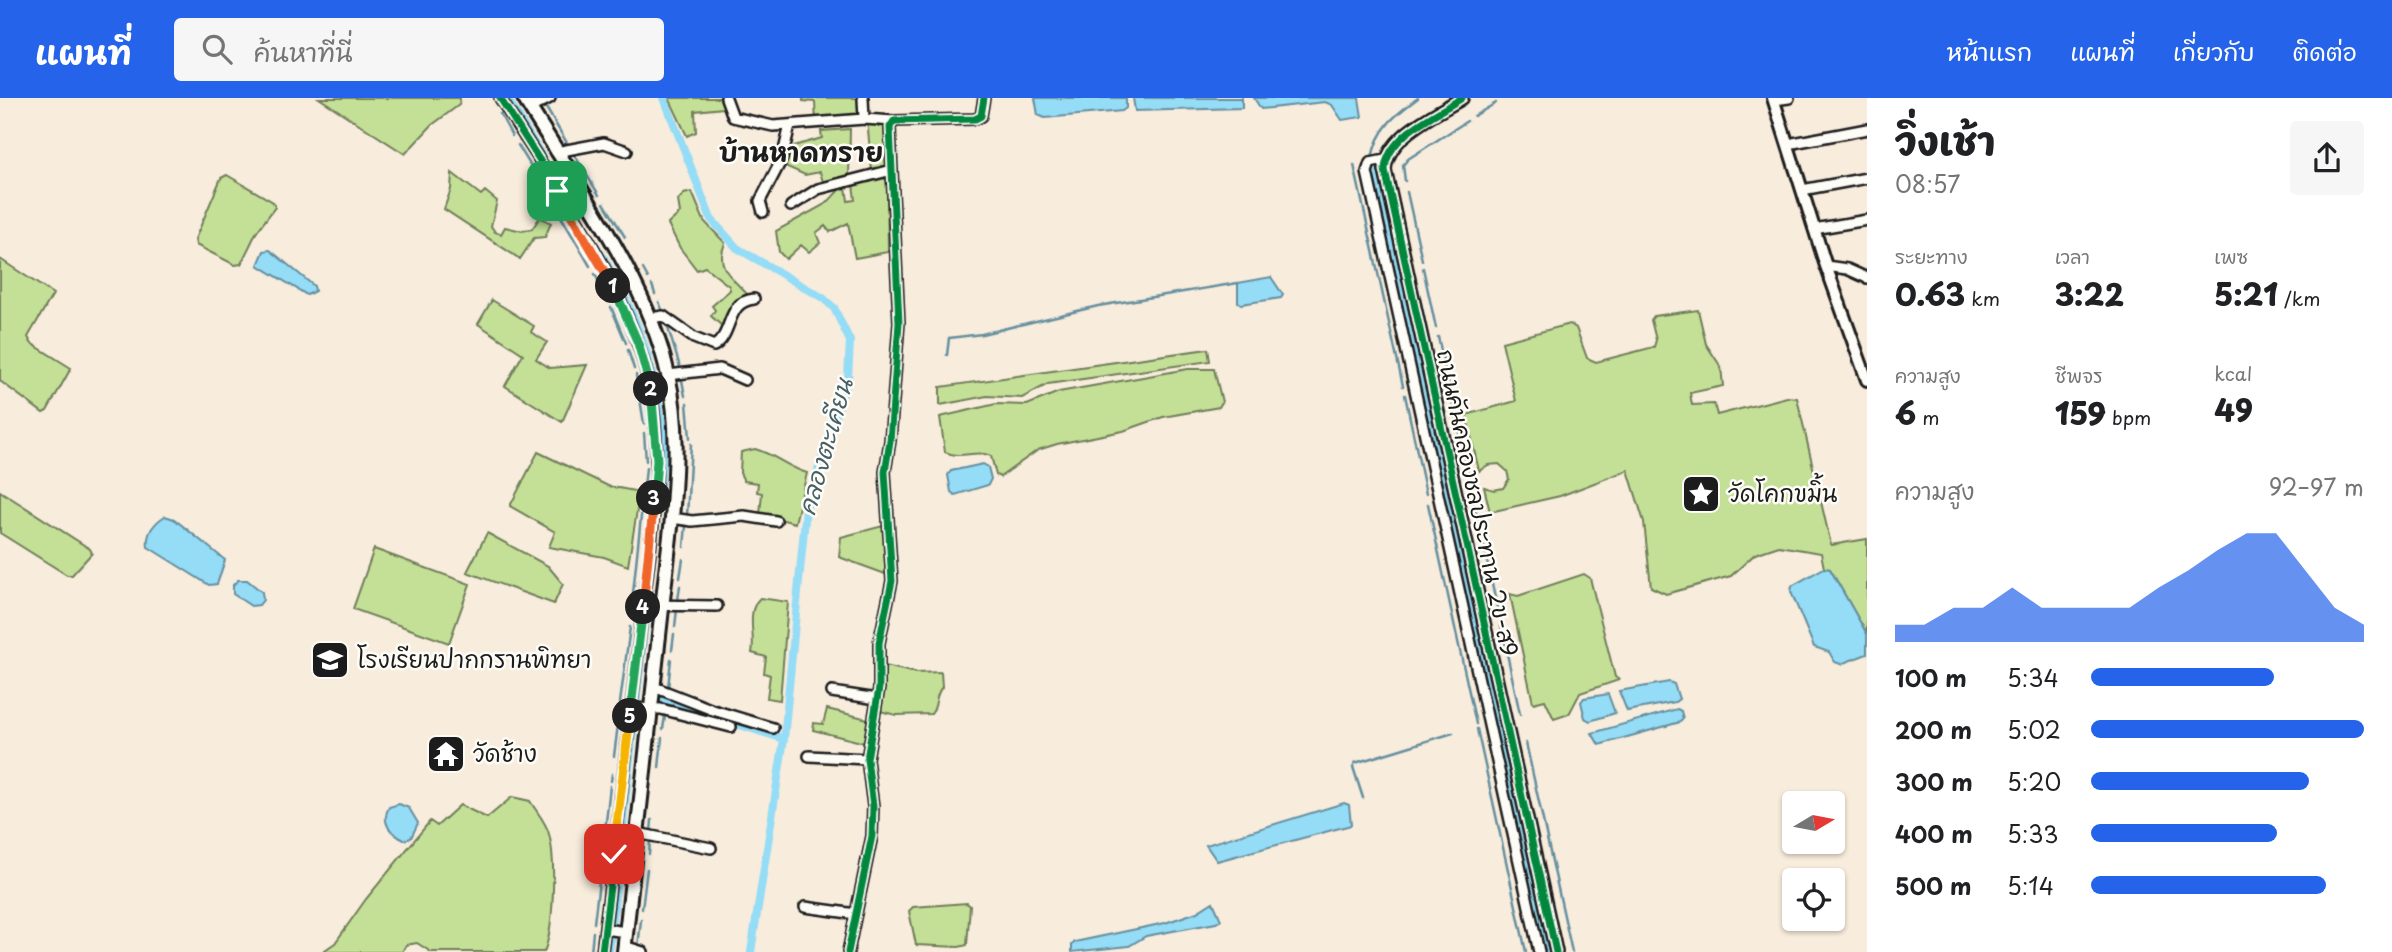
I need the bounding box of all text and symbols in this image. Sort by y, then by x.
search box [174,18,664,81]
text: แผนที่ [35,26,132,76]
icon: search [198,30,236,68]
text: ค้นหาที่นี่ [254,32,353,71]
text: หน้าแรก [1947,33,2032,69]
text: แผนที่ [2070,33,2135,69]
text: เกี่ยวกับ [2173,33,2255,69]
text: ติดต่อ [2293,33,2357,69]
text: วิ่งเช้า [1895,111,1995,168]
button: share [2290,121,2364,195]
district label: บ้านหาดทราย [719,132,883,171]
pin [527,161,587,221]
text: 08:57 [1895,166,1960,201]
icon: arrive [538,172,576,210]
text: ระยะทาง [1895,242,1968,270]
text: เวลา [2055,242,2090,270]
text: เพซ [2214,242,2248,270]
pin: 1 [596,268,630,304]
text: 1 [608,271,617,299]
text: 0.63 [1895,271,1965,316]
text: 3:22 [2055,271,2124,316]
text: 5:21 [2214,271,2278,316]
text: km [1965,284,2000,312]
text: /km [2278,284,2320,312]
street label: ถนนคันคลองชลประทาน 2ข-ส9 [1429,346,1528,659]
text: kcal [2214,359,2252,387]
text: ความสูง [1895,361,1961,389]
text: ชีพจร [2055,361,2103,389]
pin: 2 [634,372,668,406]
water label: คลองตะเคียน [787,372,861,519]
text: 2 [644,374,657,402]
text: 49 [2214,387,2253,432]
text: 6 [1895,390,1916,435]
text: 159 [2055,390,2106,435]
text: m [1916,403,1940,431]
text: bpm [2106,403,2151,431]
text: 92–97 m [2269,469,2364,504]
place label: วัดโคกขมิ้น [1728,472,1837,510]
place icon: วัดโคกขมิ้น [1680,473,1722,515]
text: ความสูง [1895,473,1974,508]
pin: 3 [636,480,672,516]
text: 3 [647,483,660,511]
pin: 4 [626,589,660,624]
text: 4 [636,592,649,620]
school or university icon: โรงเรียนปากกรานพิทยา [309,639,351,681]
place label: โรงเรียนปากกรานพิทยา [357,641,591,676]
text: 100 m [1895,660,1967,695]
text: 5:34 [2007,660,2059,695]
pin: 5 [612,698,648,734]
text: 5 [623,701,636,729]
text: 200 m [1895,712,1972,747]
text: 5:02 [2007,712,2061,747]
temple icon: วัดช้าง [425,733,467,775]
place label: วัดช้าง [473,735,537,770]
text: 300 m [1895,764,1973,799]
text: 5:20 [2007,764,2061,799]
north arrow [1782,791,1844,854]
map controls [1782,791,1845,931]
text: 400 m [1895,816,1973,851]
text: 5:33 [2007,816,2059,851]
pin [584,824,644,884]
icon: check [595,835,633,873]
button: locate [1782,868,1845,931]
text: 500 m [1895,868,1972,903]
text: 5:14 [2007,868,2054,903]

